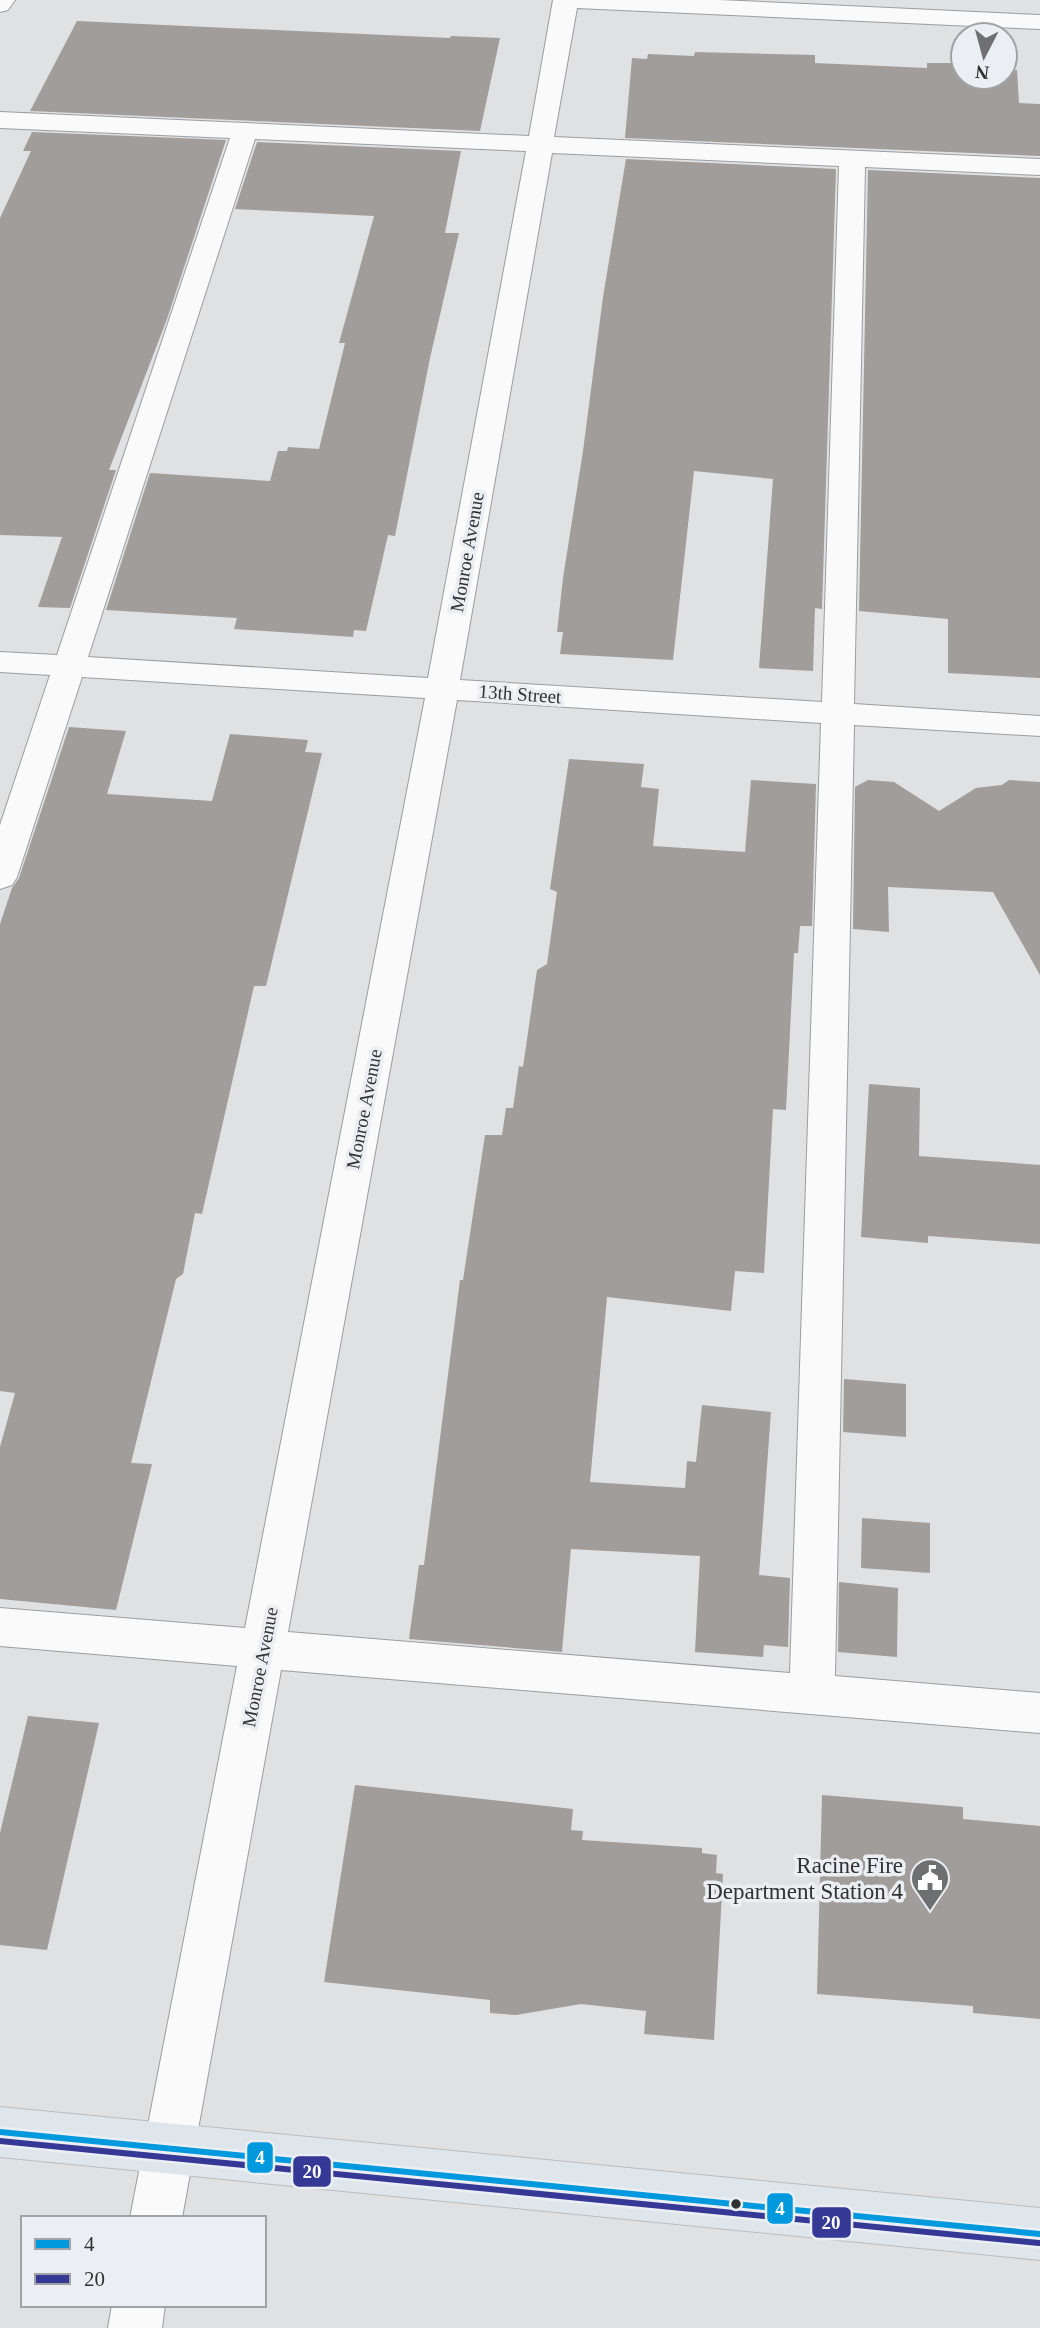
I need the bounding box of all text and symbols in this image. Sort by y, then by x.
north arrow [949,21,1019,91]
text: N [974,61,990,84]
street label: Monroe Avenue [446,490,488,614]
street label: 13th Street [478,681,563,707]
street label: Monroe Avenue [342,1047,386,1171]
street label: Monroe Avenue [238,1605,282,1729]
place label: Racine Fire Department Station 4 [706,1853,903,1904]
public building icon: Racine Fire Department Station 4 [909,1857,951,1912]
line badge: 4 [246,2141,274,2174]
text: 4 [255,2147,265,2168]
line badge: 20 [292,2155,332,2188]
text: 20 [303,2161,322,2182]
line badge: 4 [766,2192,794,2225]
unlabelled marker [729,2197,743,2211]
text: 4 [775,2198,785,2219]
line badge: 20 [811,2206,852,2239]
text: 20 [822,2212,841,2233]
legend [21,2216,266,2307]
text: 4 [84,2232,95,2256]
text: 20 [84,2267,105,2291]

